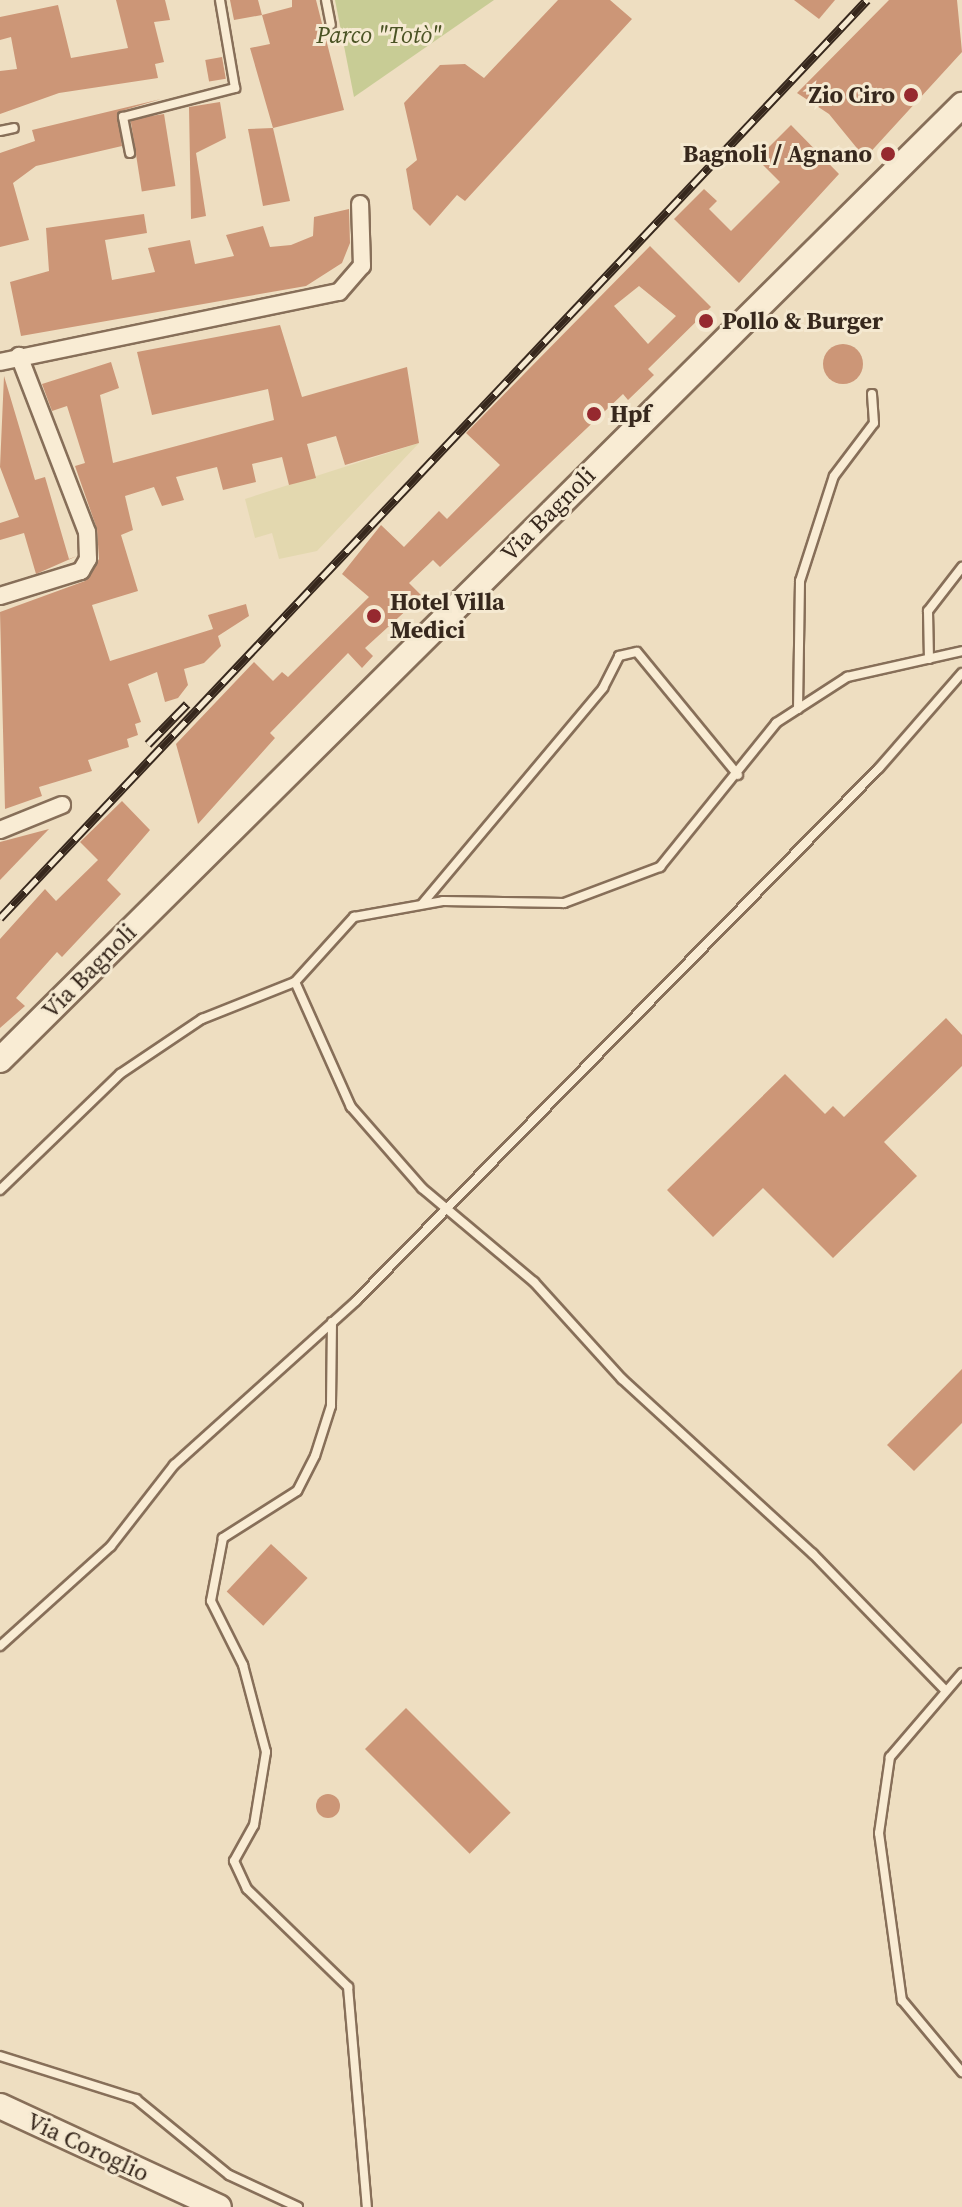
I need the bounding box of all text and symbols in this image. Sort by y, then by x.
park label: Parco "Totò" [316,21,442,49]
place label: Zio Ciro [808,81,895,109]
marker: Zio Ciro [902,86,920,104]
place label: Bagnoli / Agnano [683,140,872,168]
marker: Bagnoli / Agnano [879,145,897,163]
place label: Pollo & Burger [722,307,883,335]
marker: Pollo & Burger [697,312,715,330]
place label: Hpf [610,400,651,428]
marker: Hpf [585,405,603,423]
street label: Via Bagnoli [495,461,601,567]
place label: Hotel Villa Medici [390,588,505,644]
marker: Hotel Villa Medici [365,607,383,625]
street label: Via Bagnoli [36,918,142,1024]
street label: Via Coroglio [22,2106,154,2188]

